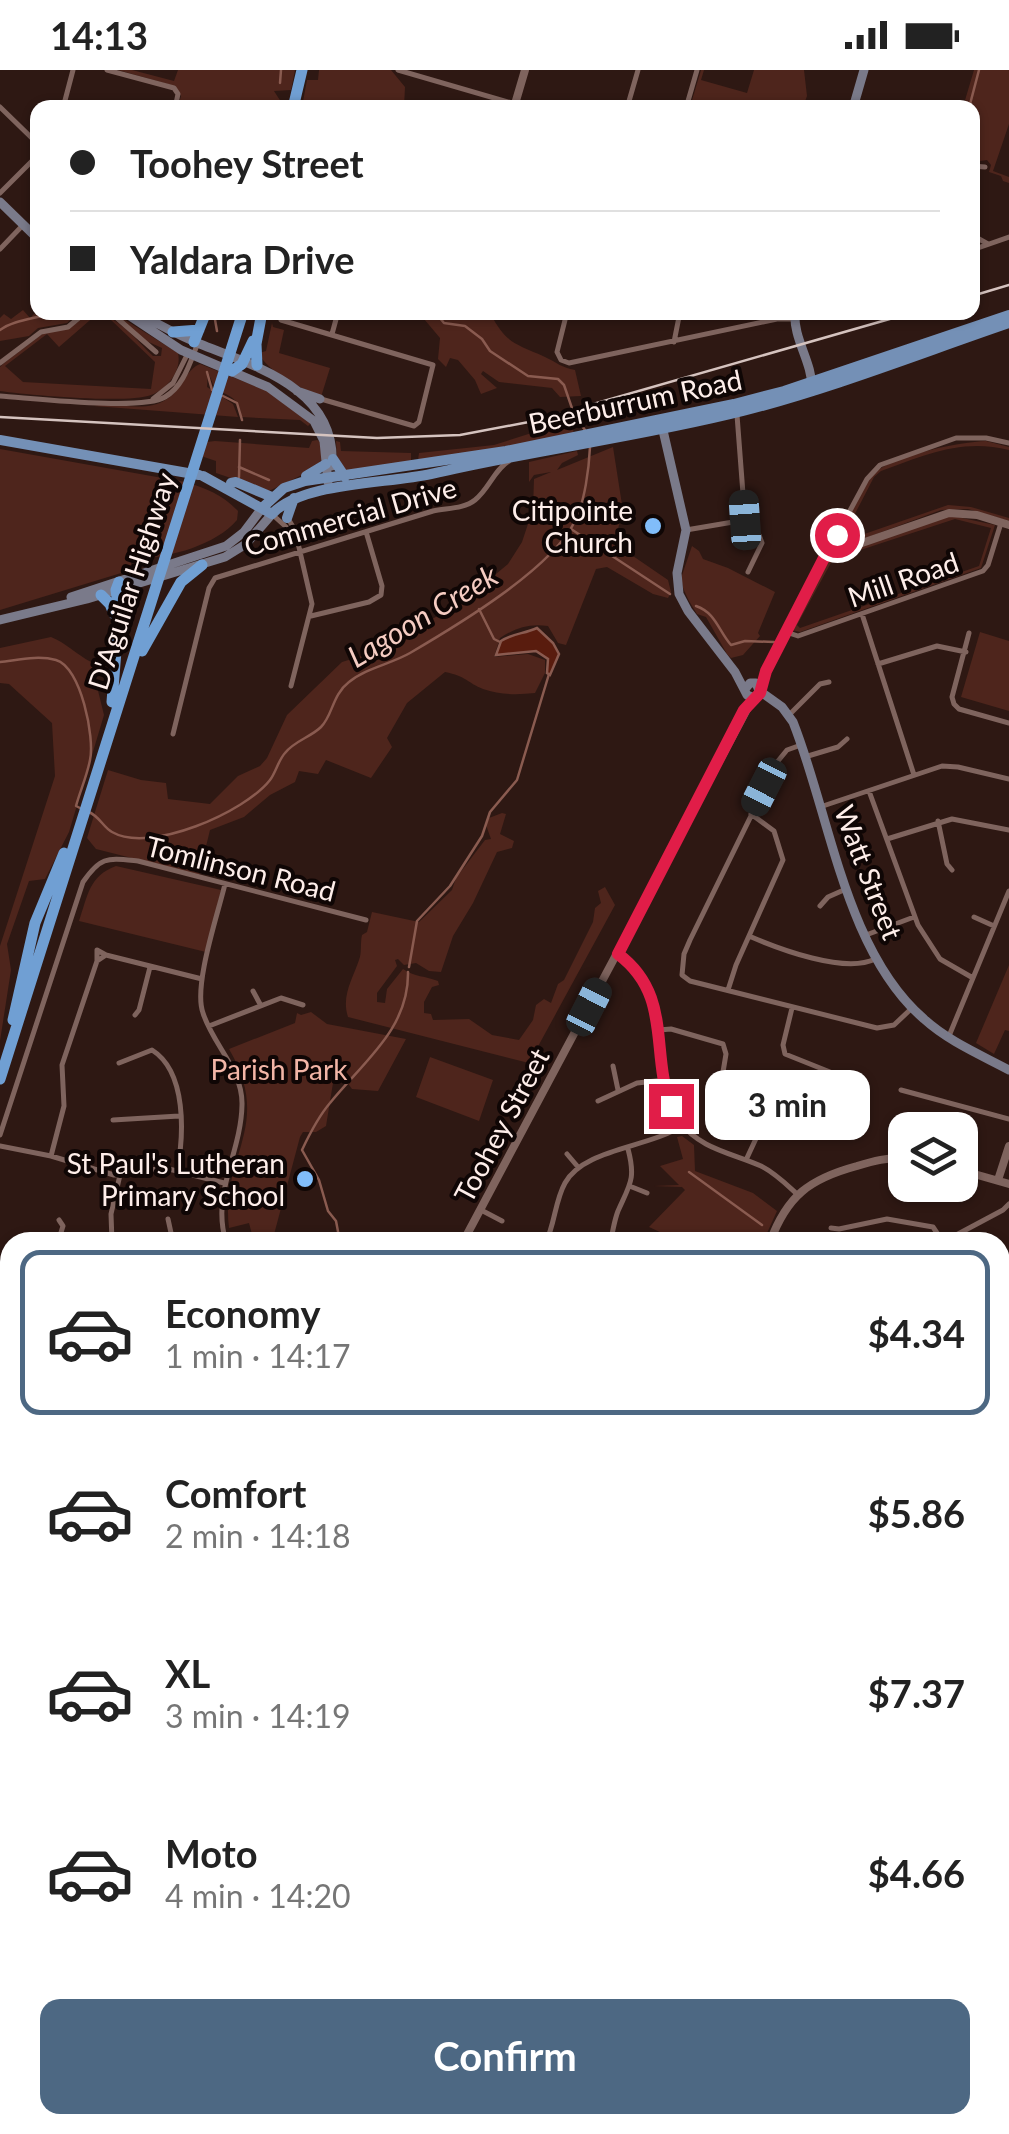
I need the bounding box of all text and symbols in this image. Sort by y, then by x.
text: 14:13 [50,12,148,58]
text: Toohey Street [130,140,364,186]
text: Yaldara Drive [130,236,354,282]
street label: Beerburrum Road [525,362,745,440]
street label: D'Aguilar Highway [80,468,182,694]
street label: Commercial Drive [240,469,460,563]
car [728,489,762,551]
place label: Citipointe Church [512,493,633,559]
route start [815,513,860,558]
marker: Citipointe Church [642,515,664,537]
street label: Mill Road [843,544,963,614]
water label: Lagoon Creek [341,556,504,674]
car [737,753,791,821]
street label: Watt Street [828,800,910,944]
street label: Tomlinson Road [143,828,339,908]
car [562,973,616,1041]
street label: Toohey Street [446,1042,556,1208]
park label: Parish Park [211,1052,348,1086]
callout: 3 min [706,1071,871,1141]
route end [649,1084,694,1129]
text: 3 min [748,1085,827,1124]
map controls [888,1112,978,1202]
button: layers [888,1112,978,1202]
place label: St Paul's Lutheran Primary School [67,1146,285,1212]
marker: St Paul's Lutheran Primary School [294,1168,316,1190]
icon: car [45,1288,135,1378]
text: Economy [165,1290,320,1336]
text: $4.34 [868,1310,965,1356]
text: 1 min · 14:17 [165,1336,351,1375]
icon: car [45,1468,135,1558]
text: Comfort [165,1470,306,1516]
text: $5.86 [868,1490,965,1536]
text: 2 min · 14:18 [165,1516,351,1555]
icon: car [45,1648,135,1738]
text: XL [165,1650,210,1696]
text: $7.37 [868,1670,965,1716]
text: 3 min · 14:19 [165,1696,351,1735]
icon: car [45,1828,135,1918]
text: Moto [165,1830,258,1876]
text: $4.66 [868,1850,965,1896]
text: 4 min · 14:20 [165,1876,351,1915]
button: Confirm [40,1999,970,2114]

